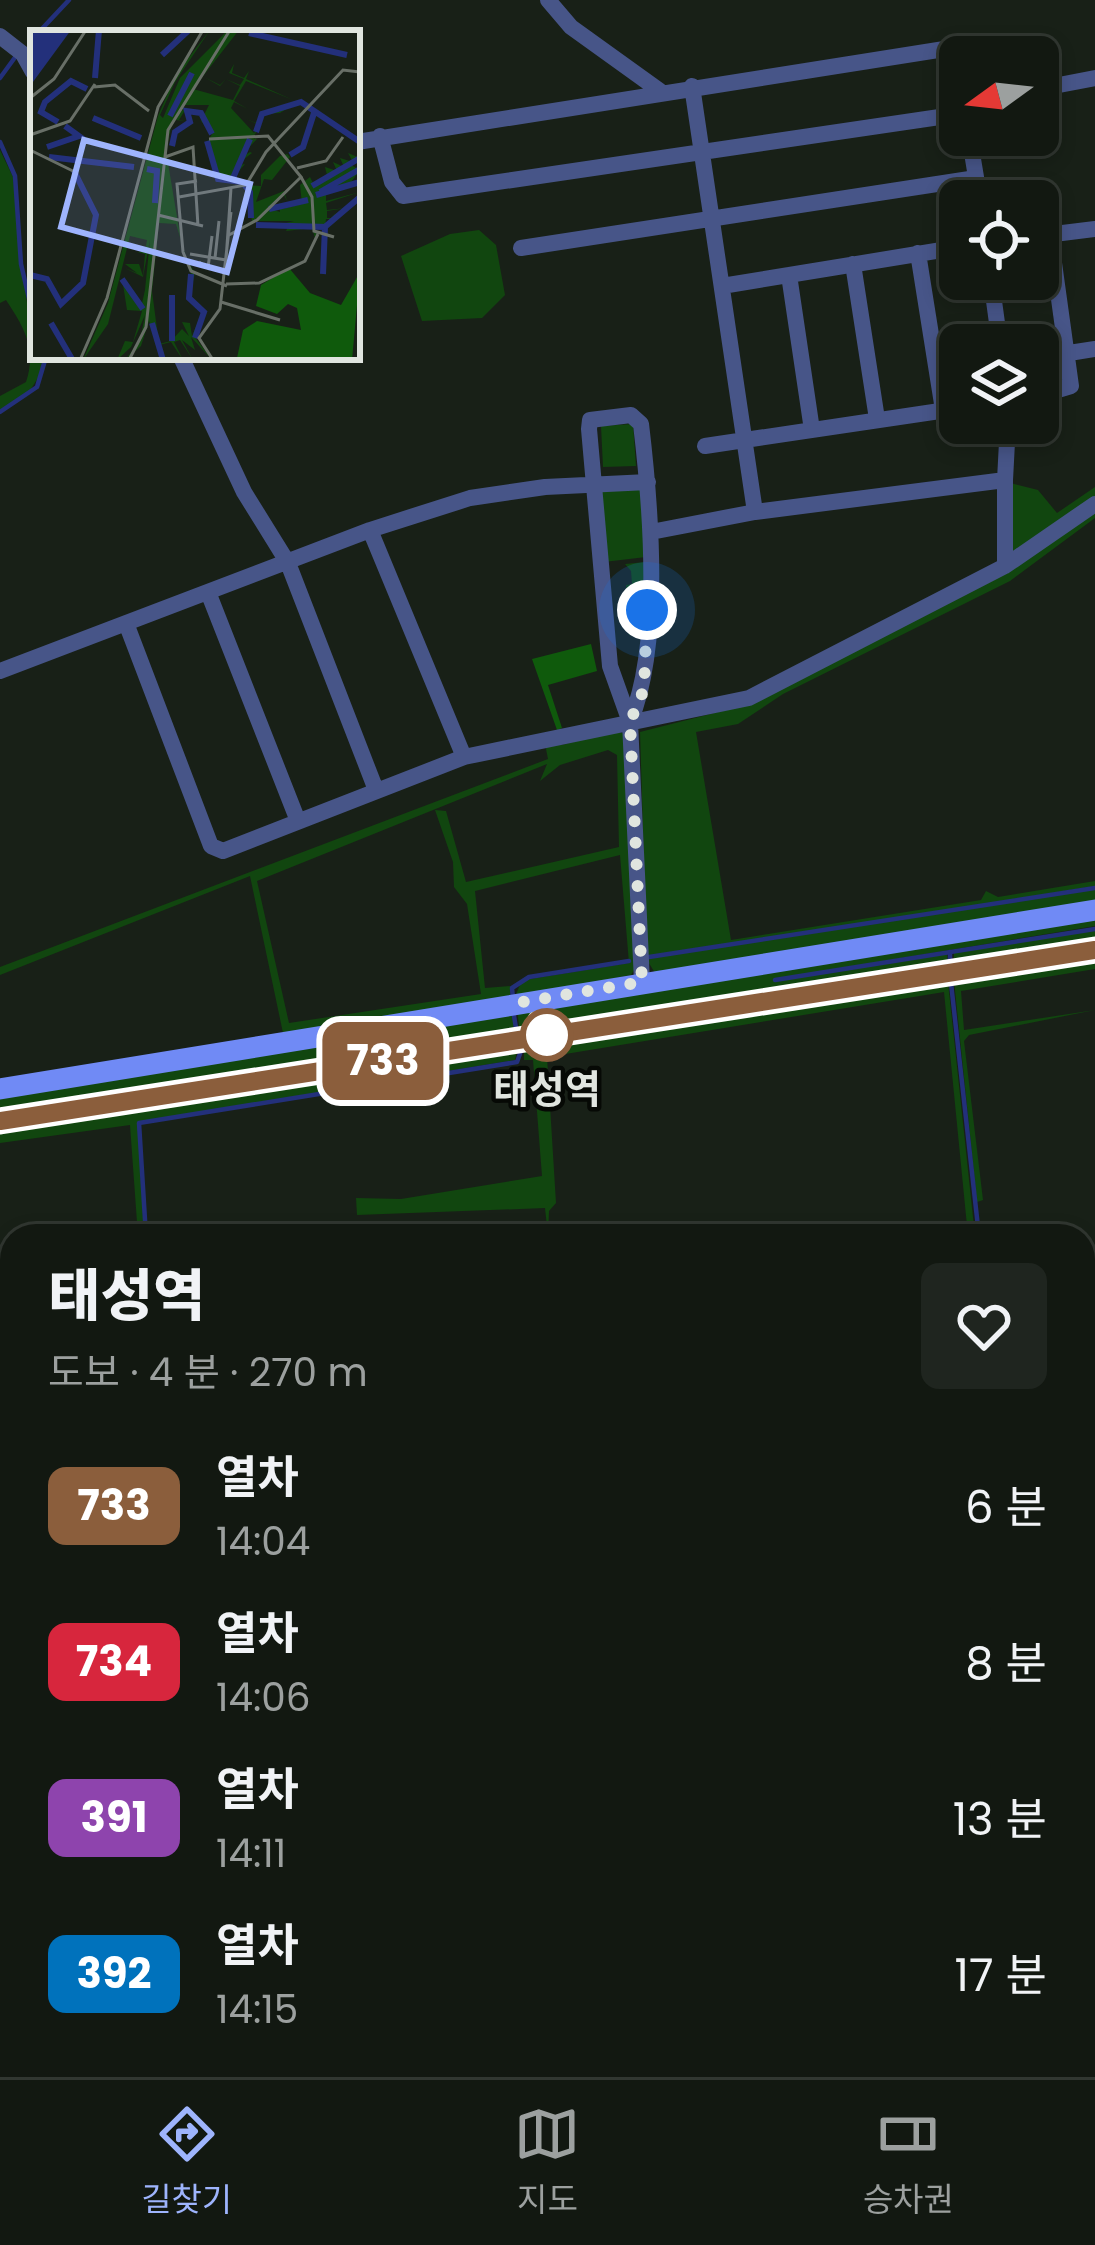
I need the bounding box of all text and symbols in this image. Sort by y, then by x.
inset map [30,30,360,360]
north arrow [939,36,1059,156]
map controls [939,36,1059,444]
button: locate [939,180,1059,300]
button: layers [939,324,1059,444]
your location [617,580,677,640]
marker: 태성역 [522,1010,572,1060]
line badge: 733 [314,1022,452,1100]
text: 733 [346,1031,420,1090]
place label: 태성역 [493,1062,601,1117]
text: 태성역 [48,1256,205,1336]
button: heart [921,1263,1047,1389]
text: 도보 · 4 분 · 270 m [48,1345,368,1400]
text: 열차 [216,1446,299,1509]
text: 733 [77,1476,151,1535]
text: 6 분 [965,1476,1047,1539]
text: 14:04 [216,1514,310,1569]
text: 열차 [216,1602,299,1665]
text: 734 [76,1632,152,1691]
text: 8 분 [965,1632,1047,1695]
text: 14:06 [216,1670,311,1725]
text: 열차 [216,1758,299,1821]
text: 391 [80,1788,148,1847]
text: 13 분 [953,1788,1047,1851]
text: 14:11 [216,1826,286,1881]
text: 열차 [216,1914,299,1977]
text: 392 [76,1944,152,2003]
text: 17 분 [955,1944,1047,2007]
text: 14:15 [216,1982,298,2037]
tab: 길찾기 [141,2101,232,2225]
tab: 지도 [514,2101,580,2225]
tab: 승차권 [863,2101,954,2225]

